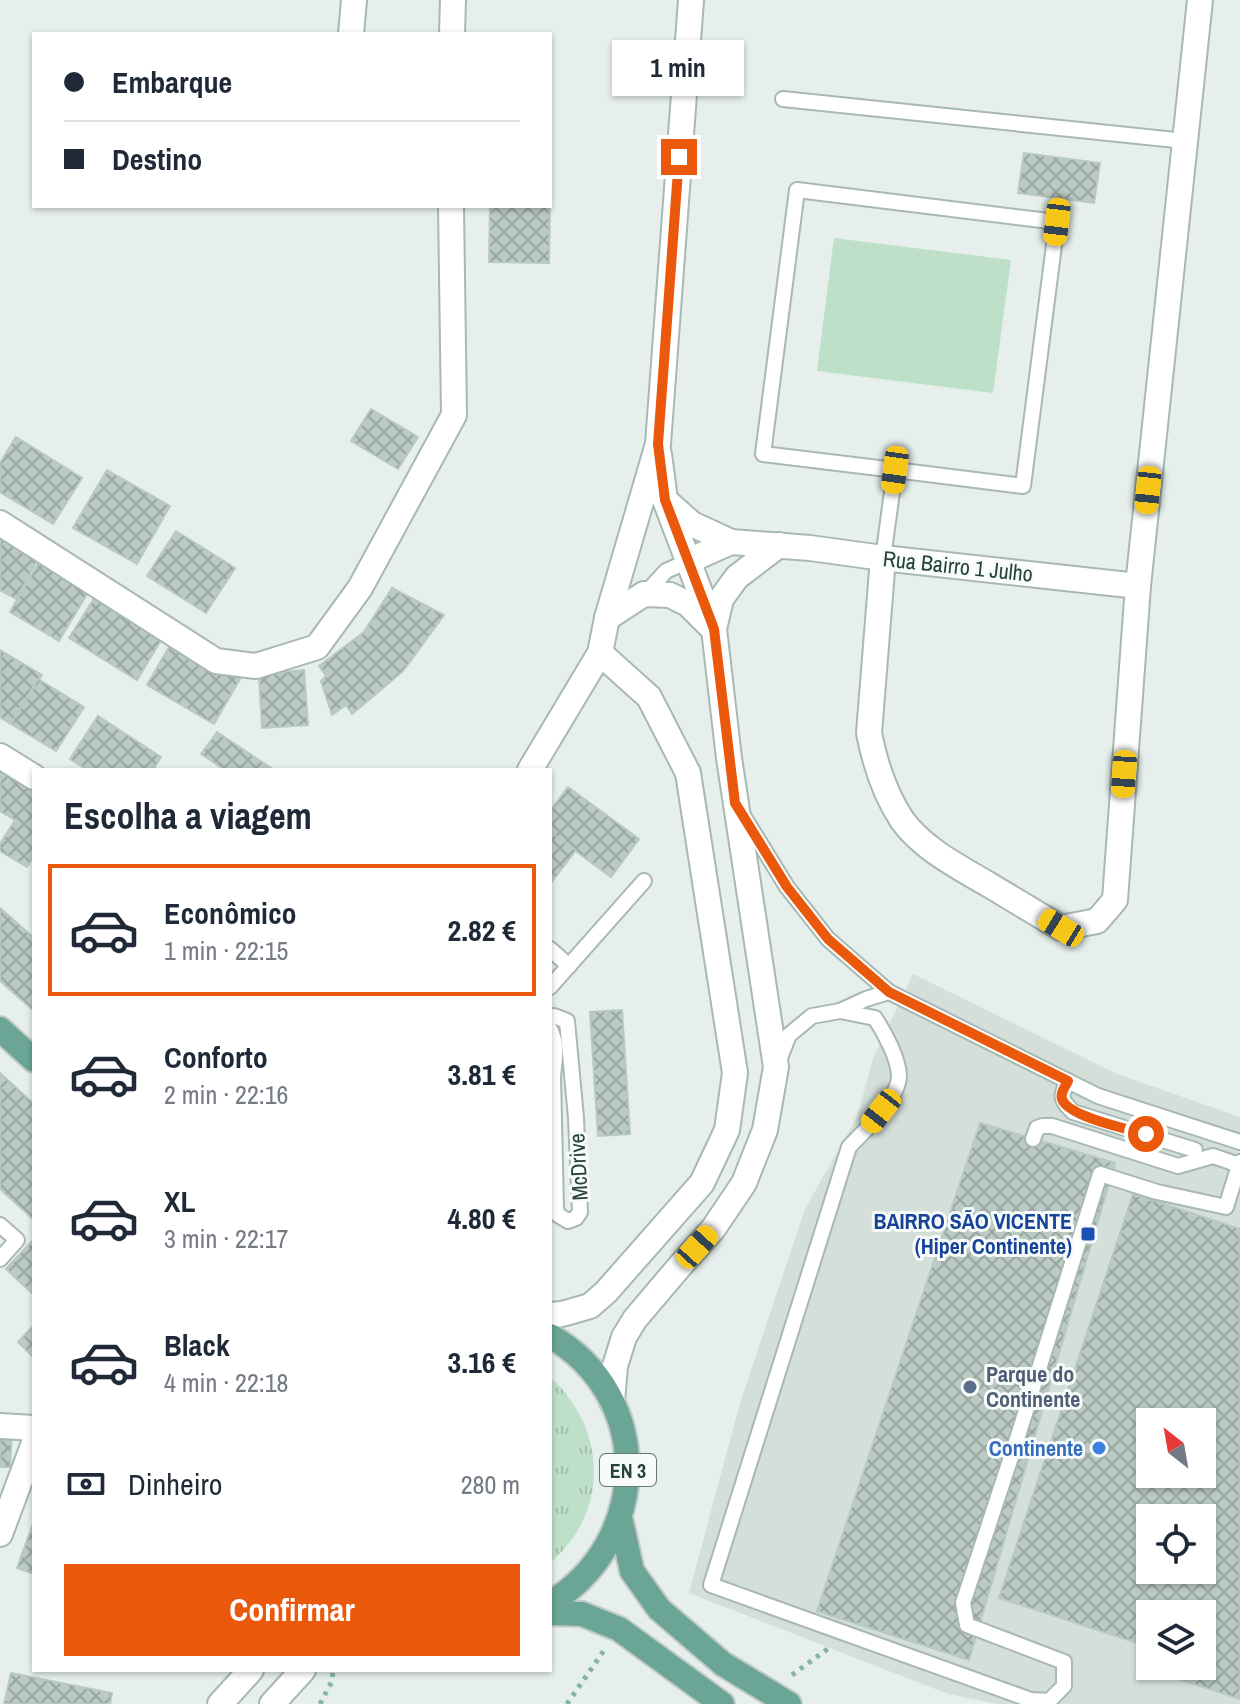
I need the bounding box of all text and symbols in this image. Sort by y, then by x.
callout: 1 min [613,41,745,97]
text: 1 min [650,50,706,85]
text: Embarque [112,62,232,102]
text: Destino [112,139,202,179]
route end [661,139,697,175]
car [1042,197,1072,247]
car [880,445,910,495]
car [1134,465,1162,515]
street label: Rua Bairro 1 Julho [882,543,1034,589]
car [1110,749,1138,799]
text: Escolha a viagem [64,792,312,840]
text: Econômico [164,893,297,933]
icon: car [68,894,140,966]
car [1034,905,1088,951]
text: 2.82 € [448,910,516,950]
text: 1 min · 22:15 [164,933,288,968]
text: Conforto [164,1037,268,1077]
icon: car [68,1038,140,1110]
text: 3.81 € [448,1054,516,1094]
text: 2 min · 22:16 [164,1077,288,1112]
car [857,1085,905,1137]
route start [1128,1116,1164,1152]
street label: McDrive [561,1133,595,1201]
text: XL [164,1181,195,1221]
icon: car [68,1182,140,1254]
text: 4.80 € [448,1198,516,1238]
place label: BAIRRO SÃO VICENTE (Hiper Continente) [874,1206,1072,1261]
text: 3 min · 22:17 [164,1221,288,1256]
car [672,1221,722,1273]
marker: BAIRRO SÃO VICENTE (Hiper Continente) [1079,1225,1097,1243]
text: Black [164,1325,230,1365]
icon: car [68,1326,140,1398]
text: 3.16 € [448,1342,516,1382]
place label: Parque do Continente [986,1359,1080,1414]
text: 4 min · 22:18 [164,1365,288,1400]
marker: Parque do Continente [961,1378,979,1396]
north arrow [1136,1408,1216,1488]
map controls [1136,1408,1216,1680]
place label: Continente [989,1433,1083,1463]
marker: Continente [1090,1439,1108,1457]
road number: EN 3 [600,1454,656,1486]
icon: cash [64,1462,108,1506]
text: Dinheiro [128,1464,222,1504]
text: 280 m [461,1467,520,1502]
button: locate [1136,1504,1216,1584]
button: Confirmar [64,1564,520,1656]
button: layers [1136,1600,1216,1680]

